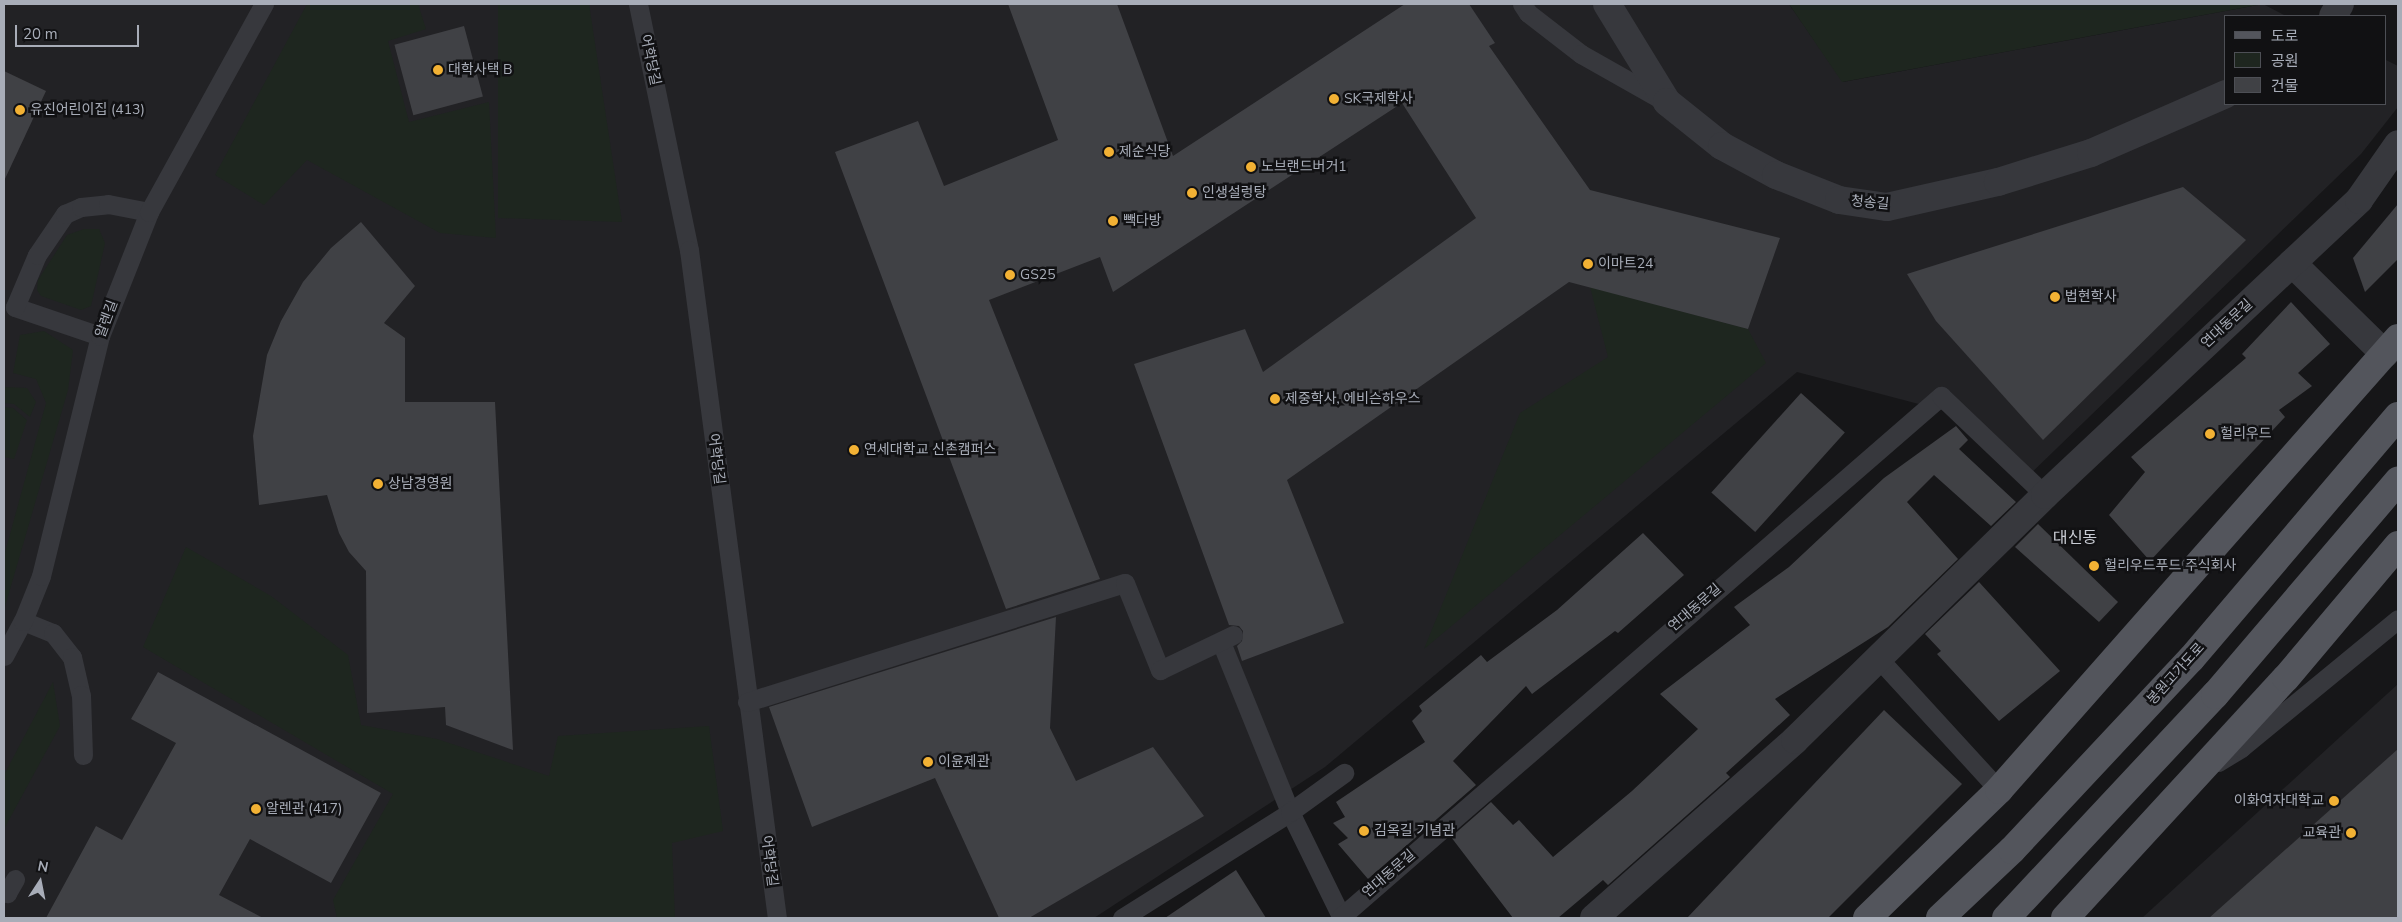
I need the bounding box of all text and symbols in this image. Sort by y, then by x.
scale bar [18,15,141,47]
legend [2224,15,2387,105]
text: 20 m [23,24,58,44]
text: 도로 [2271,26,2299,46]
street label: 어학당길 [636,33,664,87]
text: 공원 [2271,51,2299,71]
place label: 대학사택 B [448,62,513,78]
marker: 대학사택 B [432,64,444,76]
text: 건물 [2271,76,2299,96]
place label: SK국제학사 [1344,91,1413,107]
marker: SK국제학사 [1328,93,1340,105]
place label: 유진어린이집 (413) [30,102,145,118]
marker: 유진어린이집 (413) [14,104,26,116]
place label: 제순식당 [1119,144,1171,160]
marker: 제순식당 [1103,146,1115,158]
place label: 노브랜드버거1 [1261,159,1347,175]
marker: 노브랜드버거1 [1245,161,1257,173]
place label: 인생설렁탕 [1202,185,1266,201]
marker: 인생설렁탕 [1186,187,1198,199]
street label: 청송길 [1850,193,1890,213]
place label: 빽다방 [1123,213,1162,229]
marker: 빽다방 [1107,215,1119,227]
place label: 이마트24 [1598,256,1653,272]
marker: 이마트24 [1582,258,1594,270]
place label: GS25 [1020,267,1056,283]
marker: GS25 [1004,269,1016,281]
place label: 법현학사 [2065,289,2117,305]
marker: 법현학사 [2049,291,2061,303]
street label: 연대동문길 [2198,296,2256,352]
street label: 알렌길 [92,298,122,340]
place label: 제중학사, 에비슨하우스 [1285,391,1421,407]
marker: 제중학사, 에비슨하우스 [1269,393,1281,405]
place label: 헐리우드 [2220,426,2272,442]
marker: 헐리우드 [2204,428,2216,440]
street label: 어학당길 [705,432,727,486]
place label: 연세대학교 신촌캠퍼스 [864,442,996,458]
marker: 연세대학교 신촌캠퍼스 [848,444,860,456]
place label: 상남경영원 [388,476,452,492]
marker: 상남경영원 [372,478,384,490]
district label: 대신동 [2053,528,2097,548]
place label: 헐리우드푸드 주식회사 [2104,558,2236,574]
marker: 헐리우드푸드 주식회사 [2088,560,2100,572]
street label: 연대동문길 [1665,581,1725,635]
street label: 봉원고가도로 [2144,640,2208,708]
place label: 이윤제관 [938,754,990,770]
marker: 이윤제관 [922,756,934,768]
place label: 이화여자대학교 [2234,793,2324,809]
marker: 이화여자대학교 [2328,795,2340,807]
place label: 알렌관 (417) [266,801,342,817]
marker: 알렌관 (417) [250,803,262,815]
place label: 김옥길 기념관 [1374,823,1455,839]
marker: 김옥길 기념관 [1358,825,1370,837]
place label: 교육관 [2302,825,2341,841]
marker: 교육관 [2345,827,2357,839]
street label: 어학당길 [758,834,780,888]
street label: 연대동문길 [1359,847,1419,901]
text: N [36,856,50,877]
north arrow [15,857,65,907]

